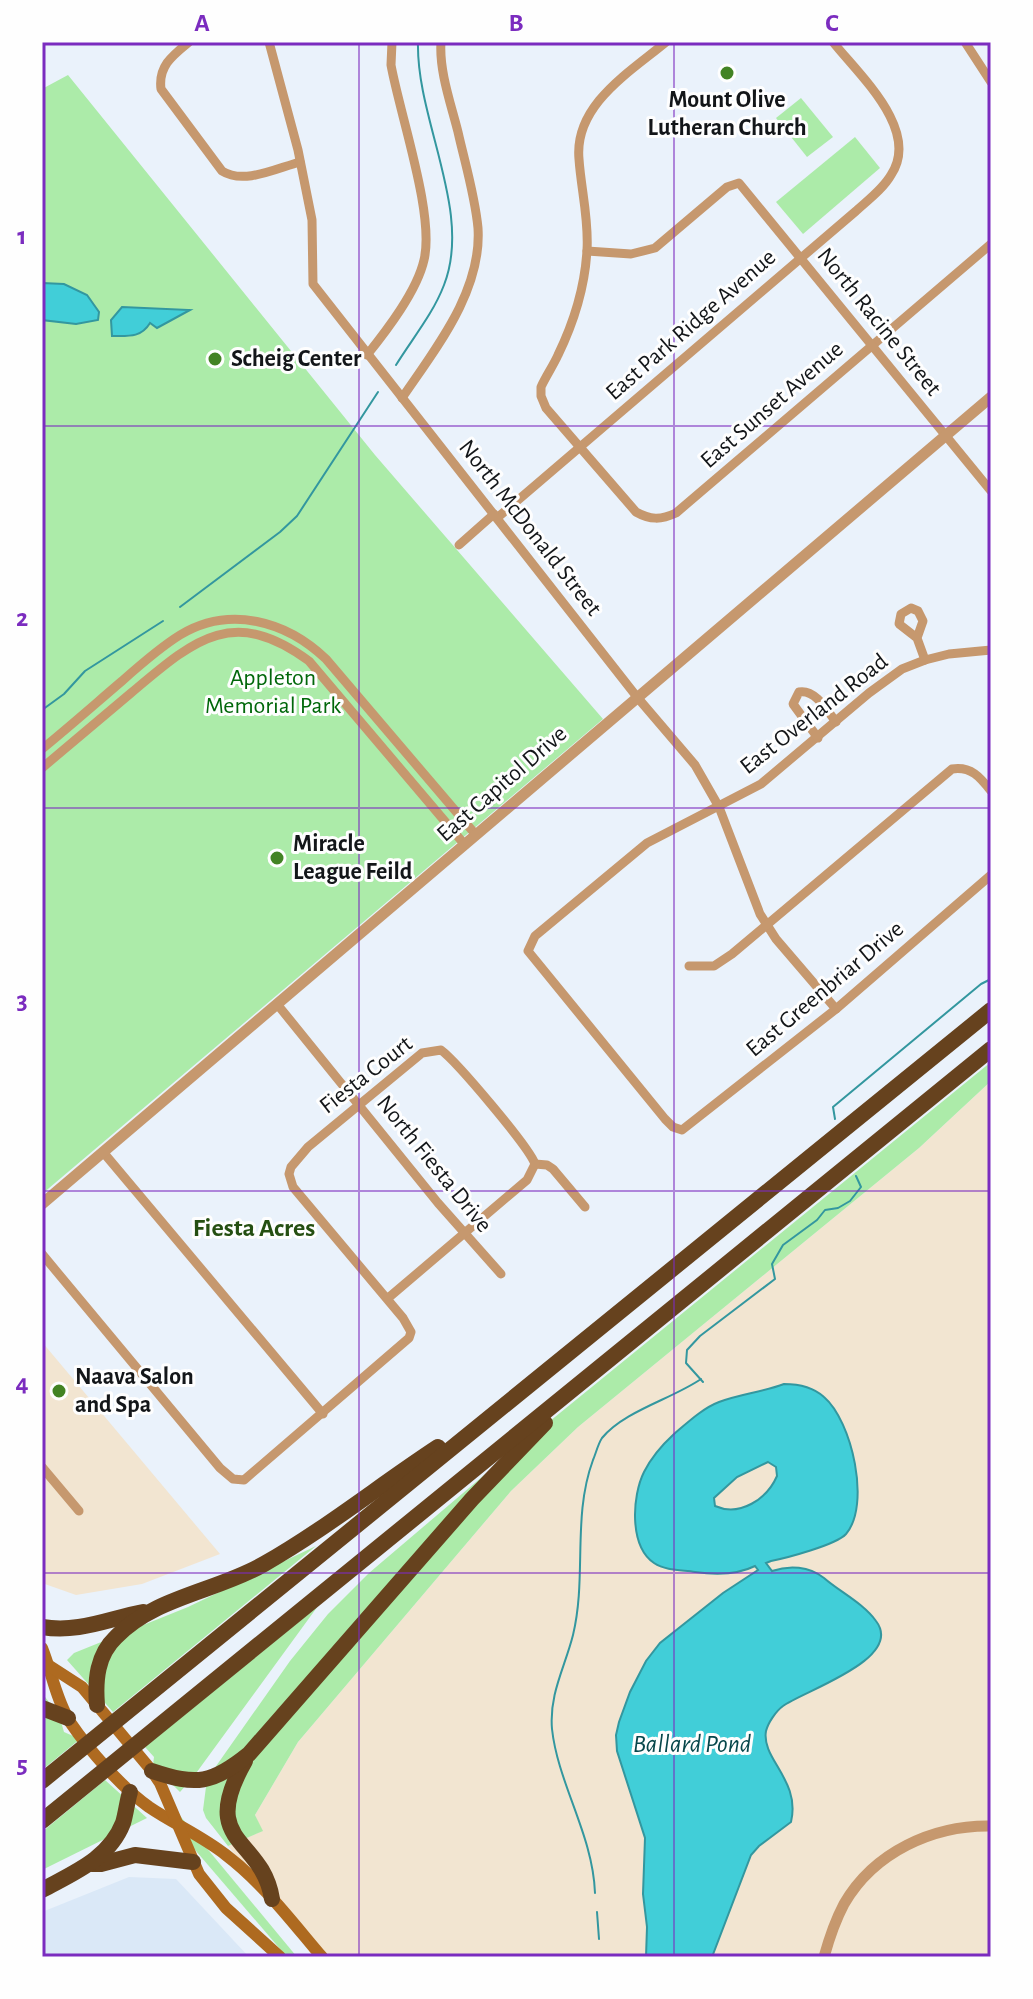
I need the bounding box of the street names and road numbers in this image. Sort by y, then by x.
street label: North Racine Street [812,244,946,401]
street label: East Park Ridge Avenue [602,245,780,405]
street label: East Sunset Avenue [696,337,848,473]
street label: North McDonald Street [454,436,606,621]
street label: East Overland Road [736,649,892,779]
street label: East Capitol Drive [433,721,571,847]
street label: East Greenbriar Drive [742,917,908,1061]
street label: Fiesta Court [315,1031,417,1118]
street label: North Fiesta Drive [372,1091,496,1237]

